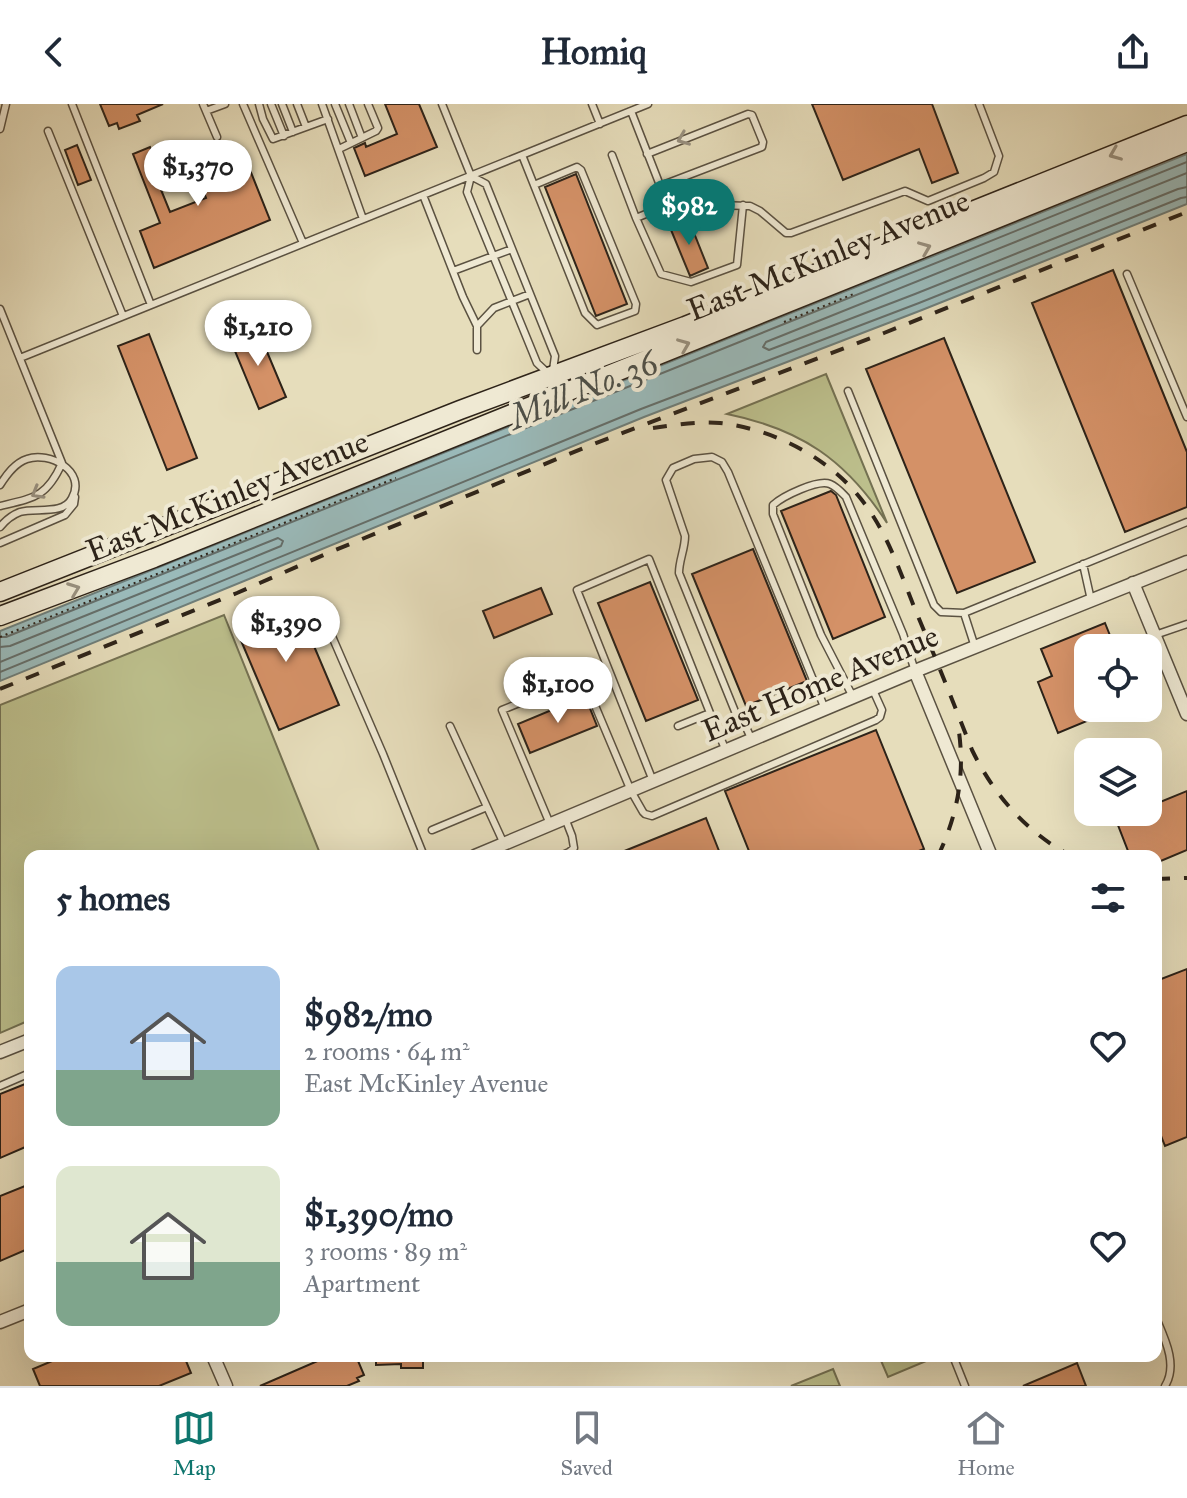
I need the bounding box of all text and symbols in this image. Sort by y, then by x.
icon: back [32,30,76,74]
text: Homiq [540,30,647,74]
icon: share [1111,30,1155,74]
one-way arrow [677,130,691,146]
pin: $1,370 [133,140,263,208]
one-way arrow [1109,144,1123,161]
text: $1,370 [162,150,234,182]
pin: $982 [642,179,736,247]
street label: East McKinley Avenue [681,181,975,330]
text: $982 [661,189,717,221]
one-way arrow [917,241,931,258]
pin: $1,210 [193,300,323,368]
text: $1,210 [223,310,293,342]
one-way arrow [676,338,690,355]
water label: Mill No. 36 [500,341,665,439]
street label: East McKinley Avenue [80,422,374,571]
one-way arrow [32,483,46,498]
one-way arrow [66,582,80,599]
pin: $1,390 [221,596,351,664]
text: $1,390 [250,606,322,638]
street label: East Home Avenue [696,616,944,751]
map controls [1074,634,1162,826]
button: locate [1074,634,1162,722]
pin: $1,100 [493,657,623,725]
text: $1,100 [521,667,595,699]
button: layers [1074,738,1162,826]
icon: filters [1086,876,1130,920]
text: 5 homes [56,878,170,919]
text: $982/mo [304,994,433,1035]
icon: home [120,998,216,1094]
icon: heart [1086,1024,1130,1068]
text: 2 rooms · 64 m² [304,1035,470,1067]
text: East McKinley Avenue [304,1067,548,1099]
text: $1,390/mo [304,1194,453,1235]
icon: home [120,1198,216,1294]
icon: heart [1086,1224,1130,1268]
text: 3 rooms · 89 m² [304,1235,467,1267]
text: Apartment [304,1267,420,1299]
tab: Map [172,1406,216,1481]
tab: Saved [561,1406,613,1481]
tab: Home [957,1406,1015,1481]

